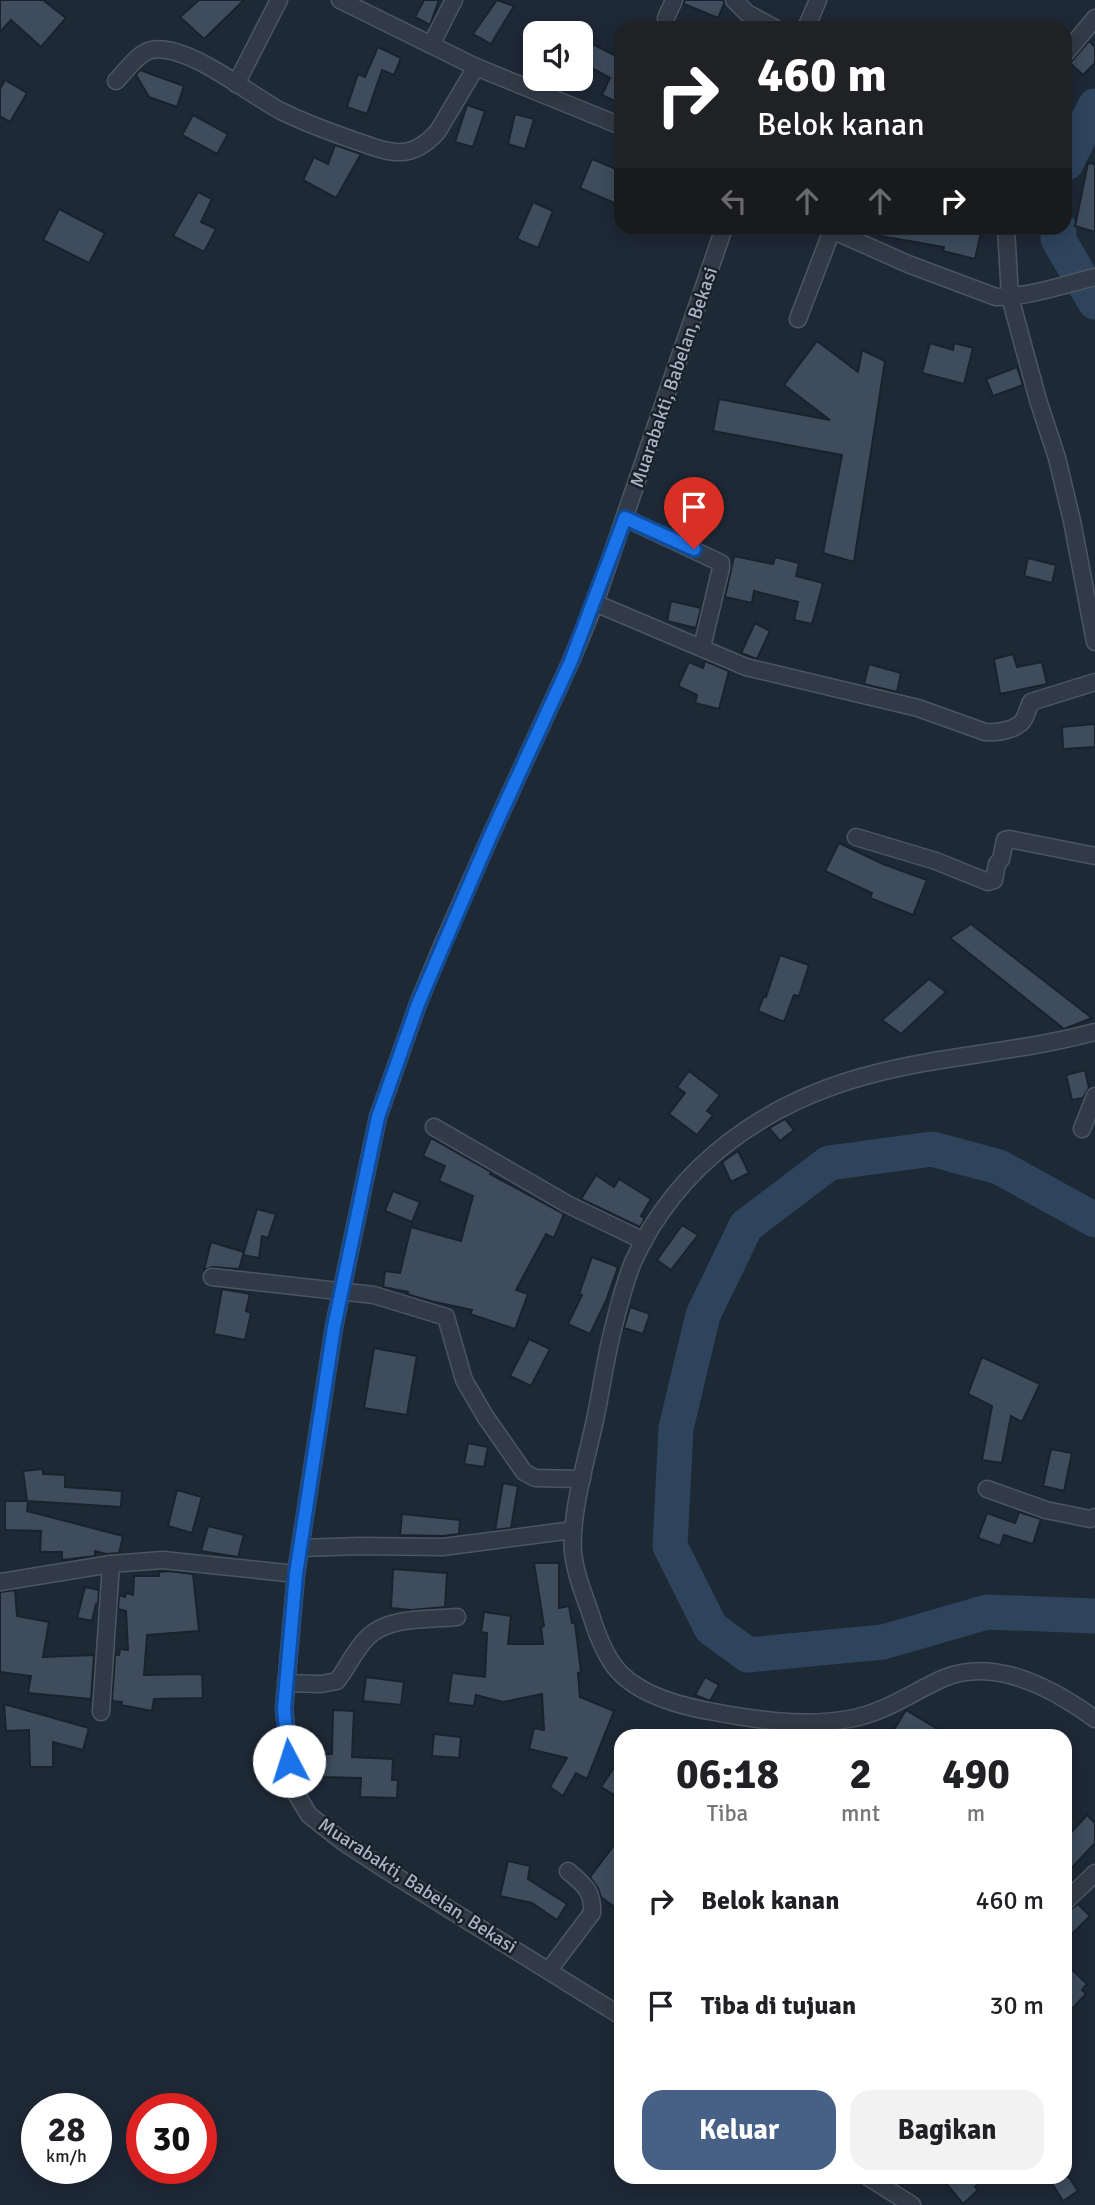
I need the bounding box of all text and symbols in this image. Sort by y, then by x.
map controls [523,21,593,91]
button: sound [523,21,593,91]
text: 460 m [757,45,887,105]
icon: right [642,49,733,140]
text: Belok kanan [757,105,925,144]
icon: left [715,182,753,220]
icon: ahead [788,182,826,220]
icon: ahead [861,182,899,220]
icon: right [934,182,972,220]
street label: Muarabakti, Babelan, Bekasi [625,264,723,491]
pin [664,477,724,549]
icon: arrive [675,488,713,526]
position arrow [252,1724,326,1798]
text: 06:18 [676,1749,779,1800]
text: 2 [849,1749,872,1800]
text: 490 [942,1749,1010,1800]
text: Tiba [707,1799,748,1828]
text: mnt [841,1799,880,1828]
text: m [967,1799,985,1828]
street label: Muarabakti, Babelan, Bekasi [314,1813,521,1959]
icon: right [642,1882,680,1920]
text: Belok kanan [701,1885,839,1917]
text: 460 m [975,1885,1044,1917]
icon: arrive [642,1987,680,2025]
text: Tiba di tujuan [701,1990,856,2022]
text: 30 m [989,1990,1044,2022]
button: Keluar [642,2090,836,2170]
button: Bagikan [850,2090,1044,2170]
speed limit sign: 30 [126,2093,217,2184]
text: 28 [48,2108,85,2151]
text: km/h [46,2145,87,2167]

